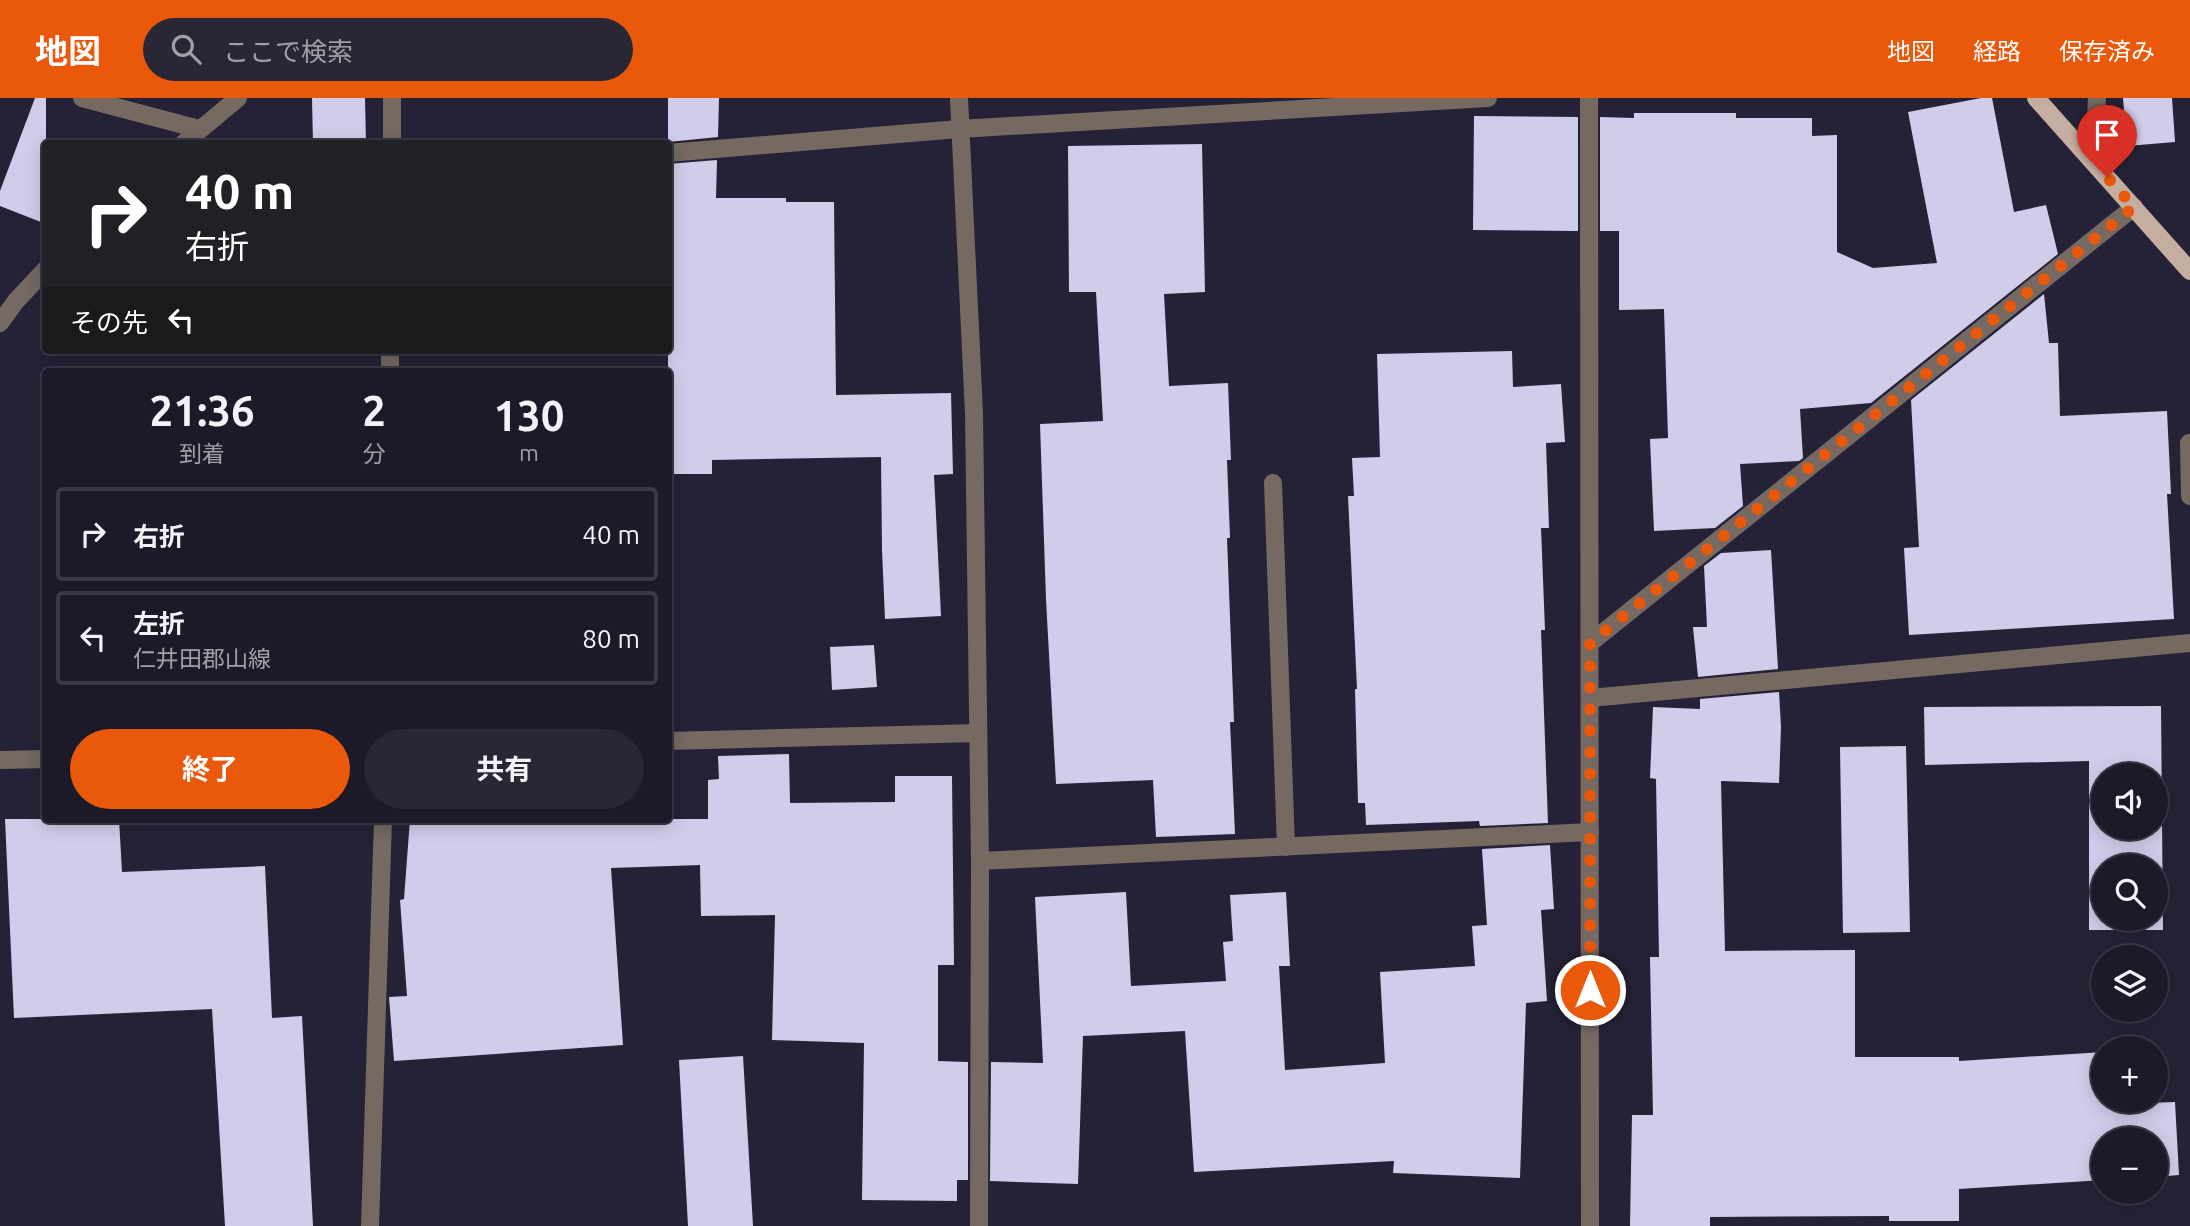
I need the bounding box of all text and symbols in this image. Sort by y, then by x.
search box [143,18,633,81]
icon: search [167,30,205,68]
text: 地図 [35,32,101,69]
text: ここで検索 [223,37,353,66]
text: 地図 [1887,38,1935,65]
text: 経路 [1973,38,2021,65]
text: 保存済み [2059,38,2155,65]
pin [2077,105,2137,177]
icon: arrive [2088,116,2126,154]
text: 40 m [185,163,294,218]
icon: right [70,168,161,259]
text: 右折 [185,228,249,264]
icon: left [162,301,200,339]
text: その先 [70,308,148,337]
text: 21:36 [150,387,255,434]
text: 2 [362,387,386,434]
text: 130 [493,392,564,439]
text: m [519,440,539,465]
text: 到着 [179,441,225,466]
text: 分 [363,441,386,466]
icon: right [74,515,112,553]
text: 40 m [582,520,640,549]
text: 右折 [133,522,185,551]
text: 左折 [133,609,185,638]
icon: left [74,619,112,657]
text: 80 m [582,624,640,653]
text: 仁井田郡山線 [133,646,271,671]
button: 終了 [70,729,350,809]
button: 共有 [364,729,644,809]
map controls [2091,763,2168,1204]
button: sound [2091,763,2168,840]
button: search [2091,854,2168,931]
button: layers [2091,945,2168,1022]
position arrow [1553,953,1627,1027]
button: + [2091,1036,2168,1113]
button: − [2091,1127,2168,1204]

